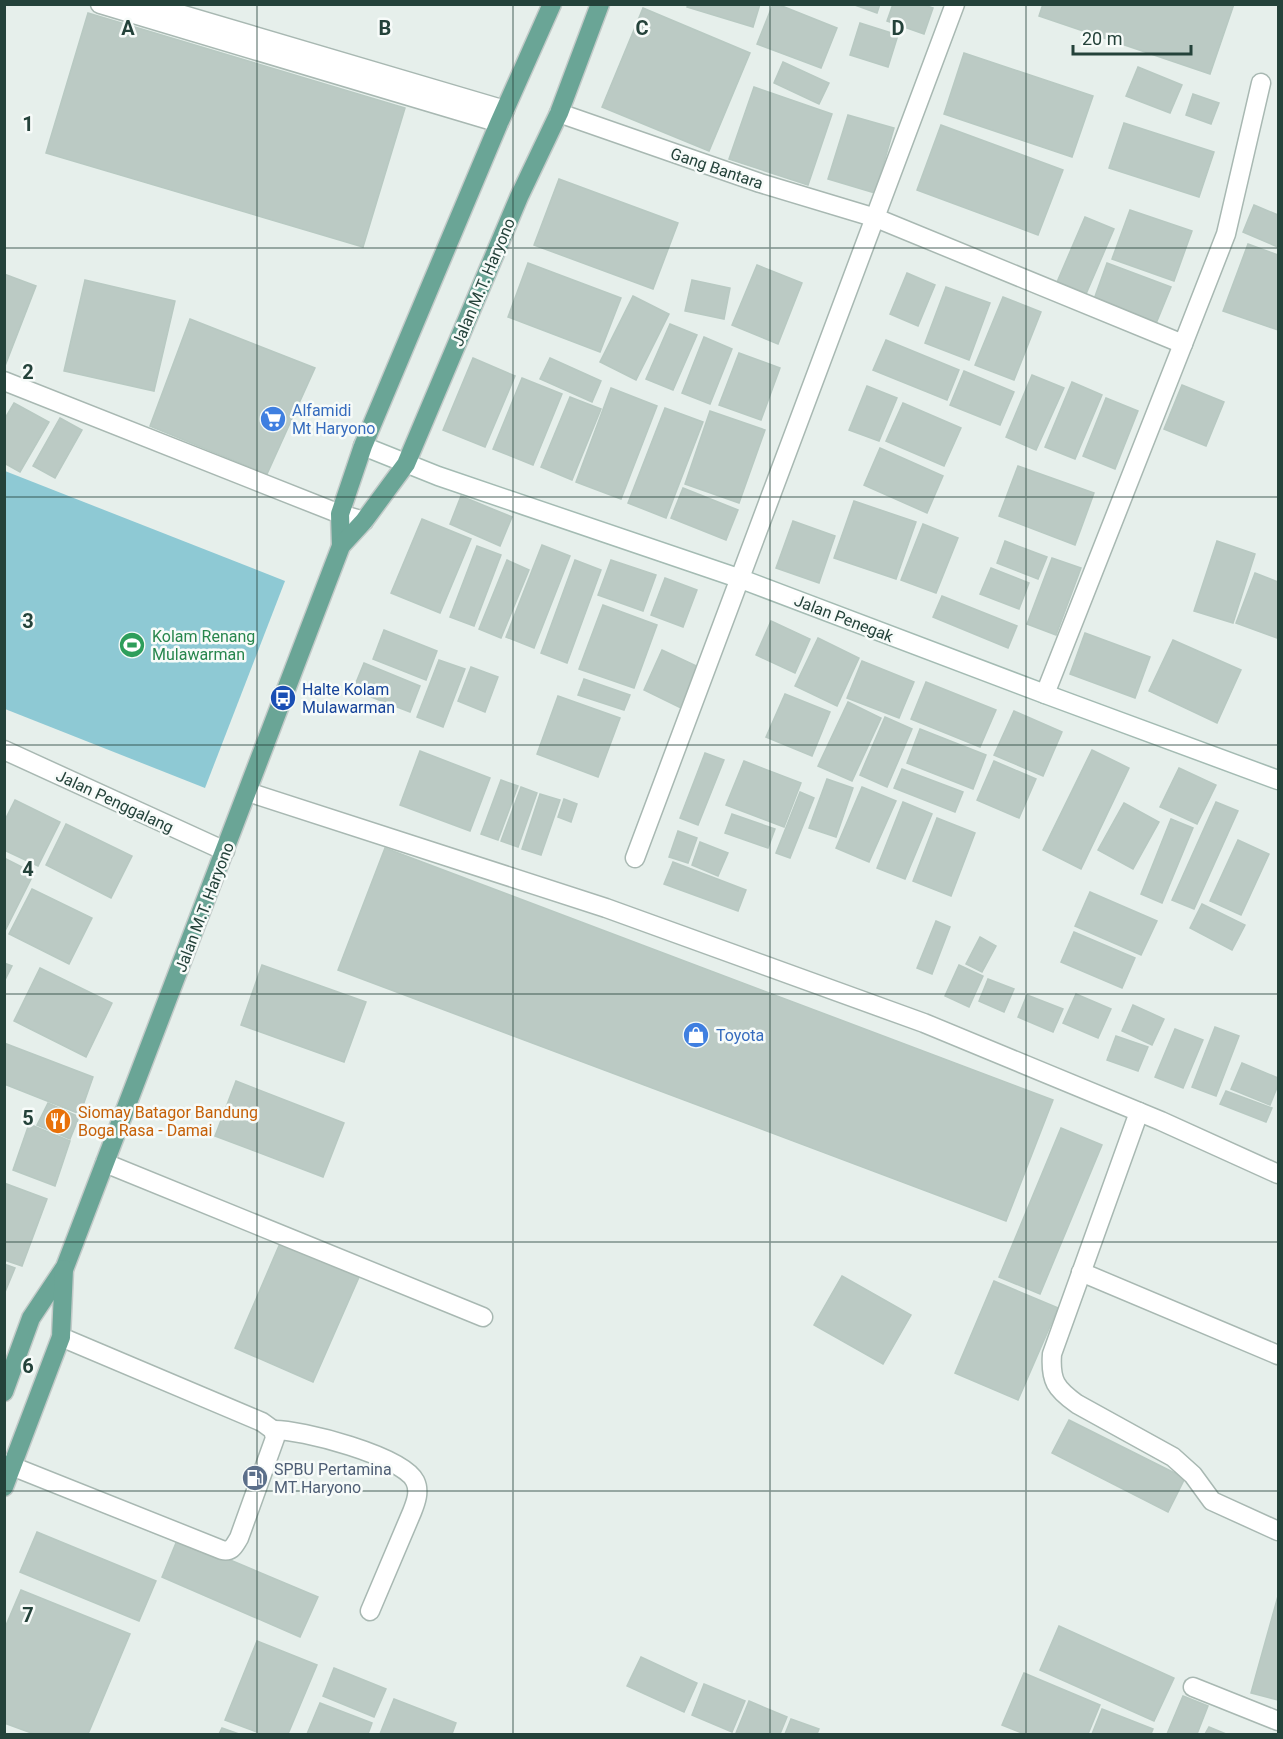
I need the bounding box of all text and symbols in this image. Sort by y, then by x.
text: A [121,16,135,40]
text: B [379,16,391,40]
text: C [635,16,649,40]
text: D [892,16,905,40]
scale bar [1073,18,1192,56]
text: 20 m [1082,28,1122,49]
text: 1 [22,112,34,136]
street label: Gang Bantara [668,144,766,193]
street label: Jalan M.T. Haryono [448,215,519,349]
text: 2 [22,360,34,384]
place label: Alfamidi Mt Haryono [292,401,375,438]
supermarket icon: Alfamidi Mt Haryono [258,404,288,434]
street label: Jalan Penegak [792,591,897,646]
text: 3 [22,609,34,633]
place label: Kolam Renang Mulawarman [152,627,255,664]
sports icon: Kolam Renang Mulawarman [117,630,147,660]
place label: Halte Kolam Mulawarman [302,680,395,717]
bus stop icon: Halte Kolam Mulawarman [268,683,298,713]
street label: Jalan Penggalang [53,766,177,837]
street label: Jalan M.T. Haryono [171,840,238,975]
text: 4 [22,857,34,881]
shop icon: Toyota [681,1020,711,1050]
place label: Toyota [716,1026,764,1045]
place label: Siomay Batagor Bandung Boga Rasa - Damai [78,1103,258,1140]
text: 5 [22,1106,34,1130]
restaurant icon: Siomay Batagor Bandung Boga Rasa - Damai [43,1106,73,1136]
text: 6 [22,1354,34,1378]
place label: SPBU Pertamina MT Haryono [274,1460,392,1497]
fuel station icon: SPBU Pertamina MT Haryono [240,1463,270,1493]
text: 7 [22,1603,34,1627]

